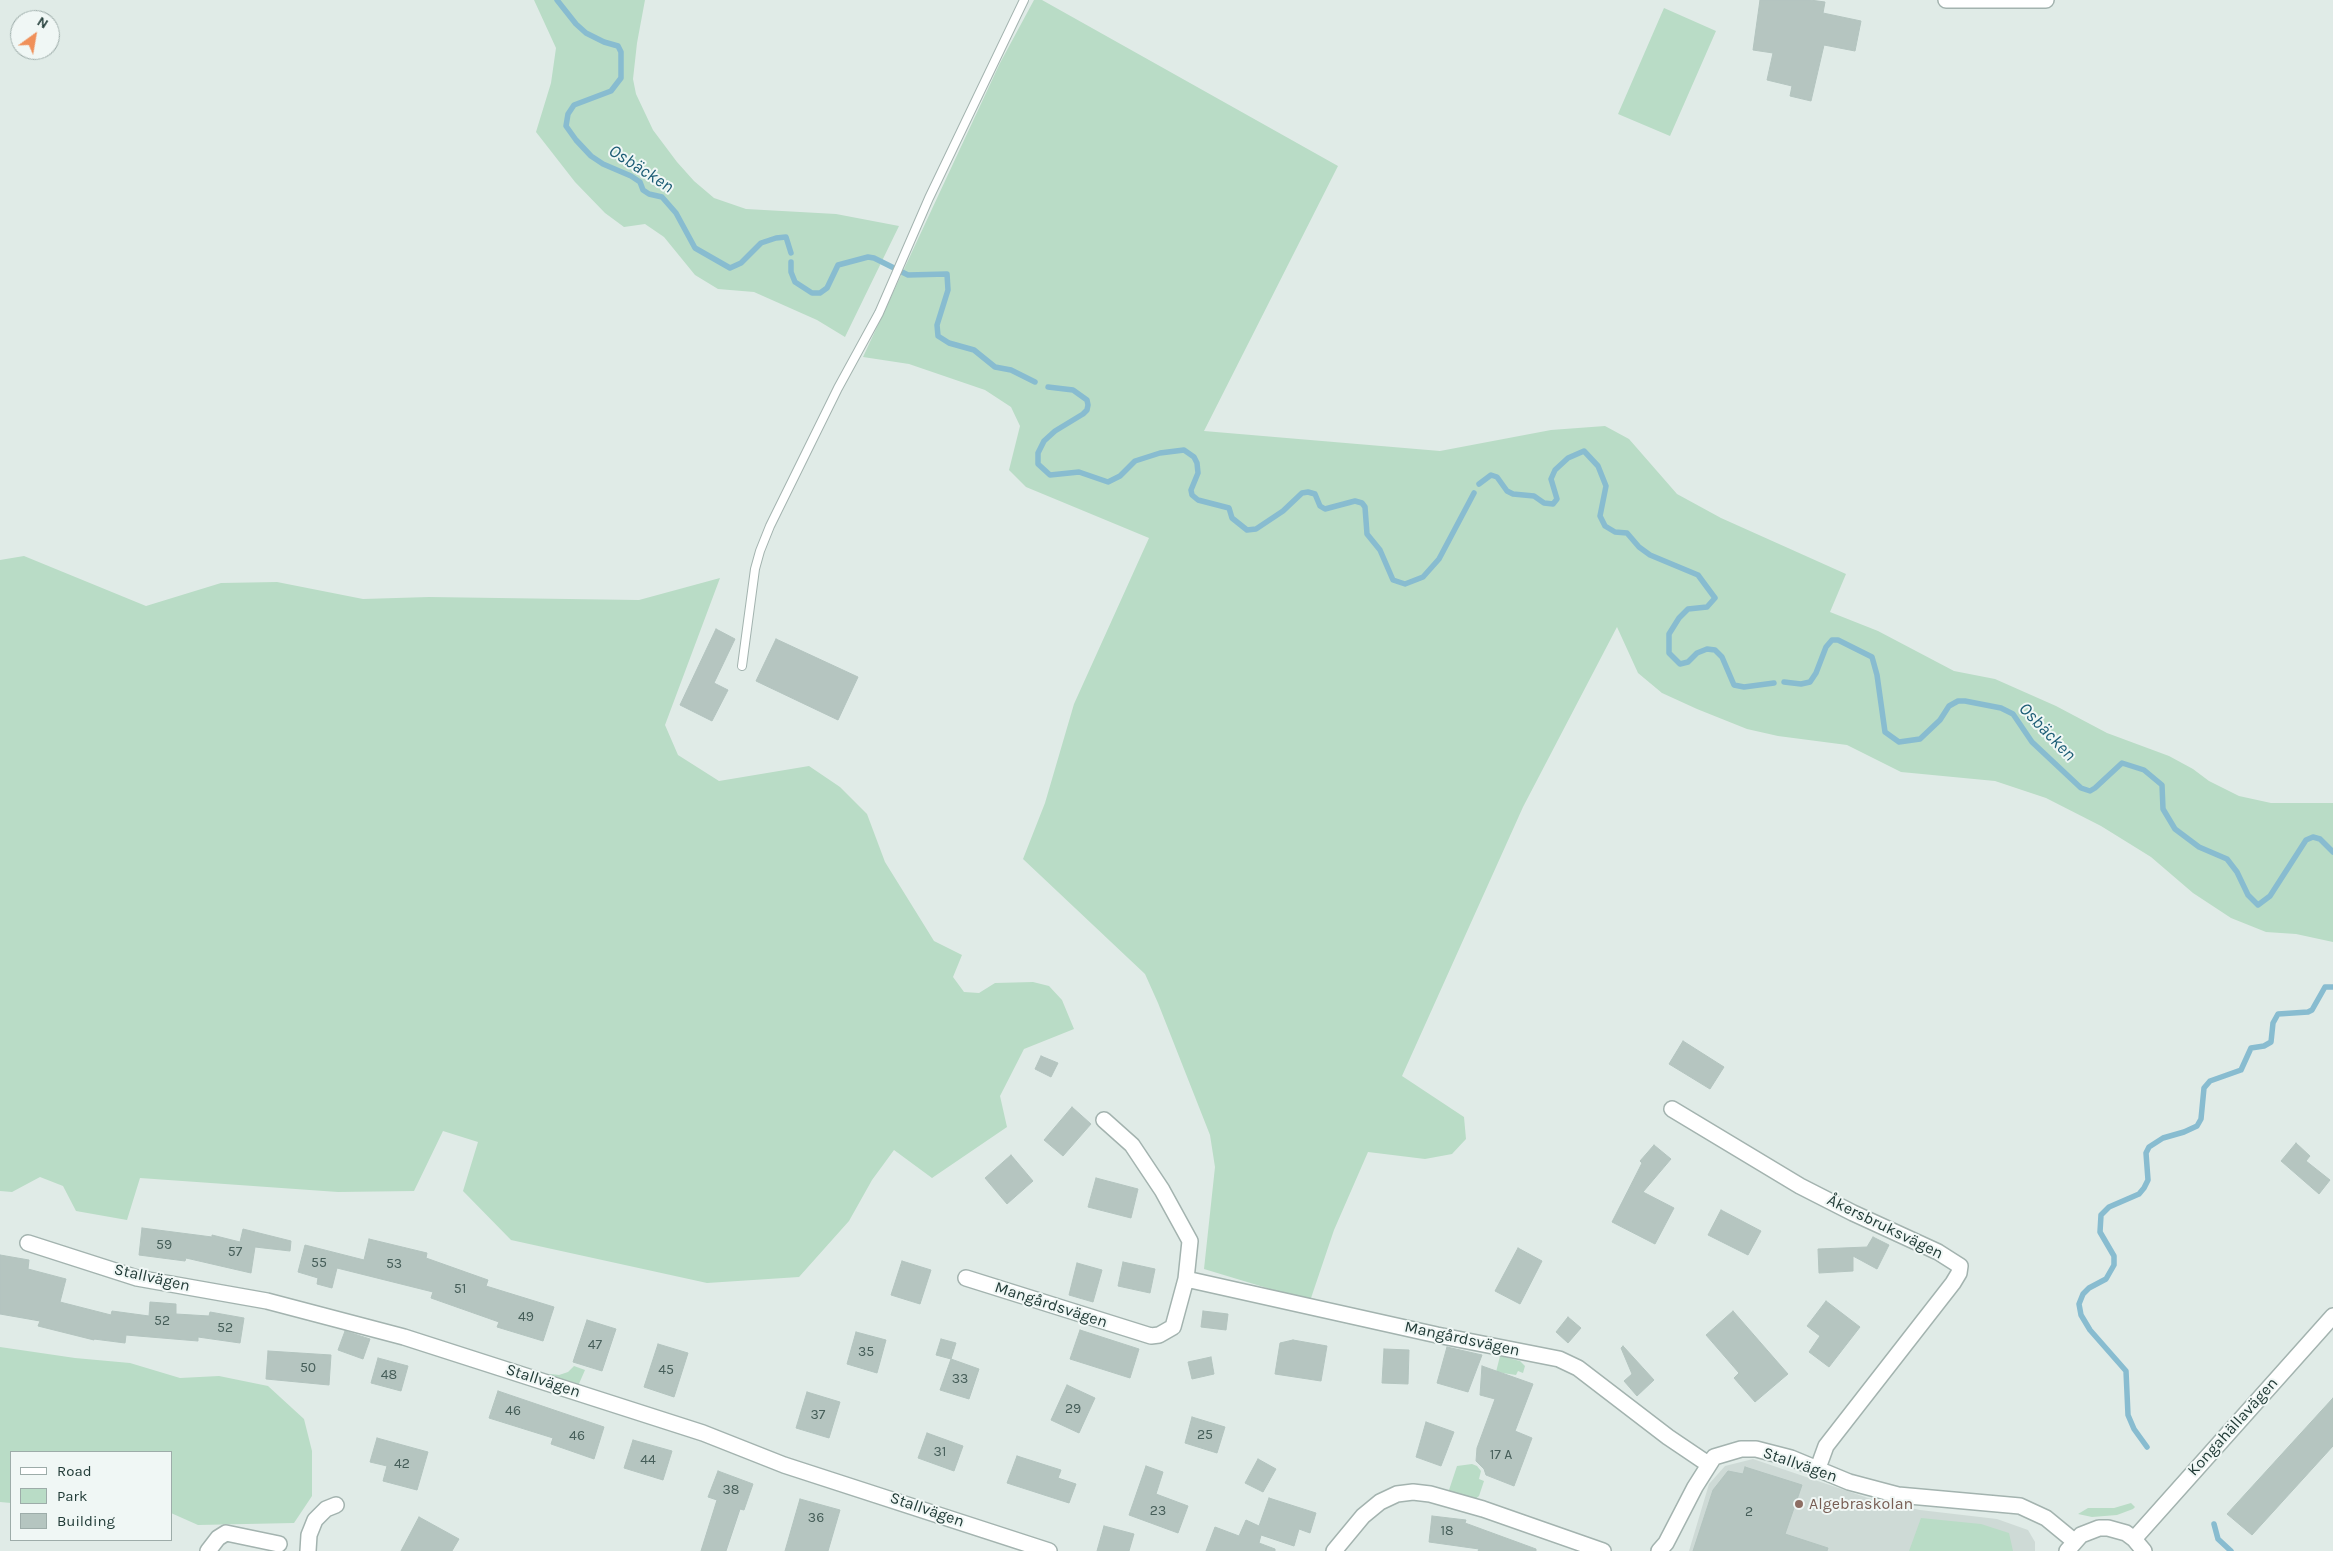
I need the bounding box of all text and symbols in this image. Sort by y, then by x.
north arrow [10,10,60,60]
text: N [34,13,51,33]
water label: Osbäcken [604,140,678,198]
water label: Osbäcken [2014,698,2080,766]
street label: Åkersbruksvägen [1824,1191,1946,1263]
house number: 59 [156,1237,172,1253]
house number: 57 [228,1244,242,1260]
house number: 55 [311,1255,327,1271]
house number: 53 [386,1256,402,1272]
street label: Stallvägen [112,1260,192,1296]
street label: Mangårdsvägen [992,1278,1110,1332]
house number: 51 [454,1281,466,1297]
house number: 49 [518,1309,534,1325]
house number: 52 [154,1313,170,1329]
street label: Mangårdsvägen [1403,1317,1521,1361]
house number: 52 [217,1320,233,1336]
house number: 47 [588,1337,602,1353]
house number: 35 [858,1344,874,1360]
house number: 50 [300,1360,316,1376]
street label: Stallvägen [503,1360,583,1402]
house number: 45 [658,1362,674,1378]
house number: 48 [381,1367,397,1383]
house number: 33 [952,1371,968,1387]
street label: Kongahällavägen [2184,1374,2282,1480]
house number: 29 [1065,1401,1081,1417]
house number: 46 [505,1403,521,1419]
house number: 37 [811,1407,825,1423]
house number: 25 [1197,1427,1213,1443]
house number: 46 [569,1428,585,1444]
street label: Stallvägen [1760,1443,1840,1487]
house number: 31 [934,1444,946,1460]
house number: 17 A [1490,1447,1512,1463]
legend [10,1451,172,1541]
house number: 44 [640,1452,656,1468]
house number: 42 [394,1456,410,1472]
text: Road [57,1462,92,1480]
house number: 38 [723,1482,739,1498]
text: Park [57,1487,87,1505]
street label: Stallvägen [887,1488,967,1532]
place label: Algebraskolan [1809,1494,1913,1514]
marker: Algebraskolan [1793,1498,1805,1510]
house number: 23 [1150,1503,1166,1519]
house number: 2 [1745,1504,1753,1520]
house number: 36 [808,1510,824,1526]
text: Building [57,1512,115,1530]
house number: 18 [1440,1523,1454,1539]

